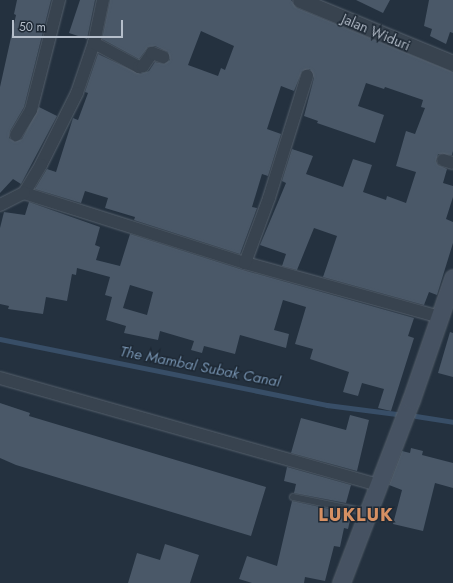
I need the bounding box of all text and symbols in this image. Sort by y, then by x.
street label: Jalan Widuri [339,10,413,54]
scale bar [14,12,125,38]
text: 50 m [19,18,46,36]
water label: The Mambal Subak Canal [118,343,282,391]
district label: LUKLUK [318,504,394,526]

